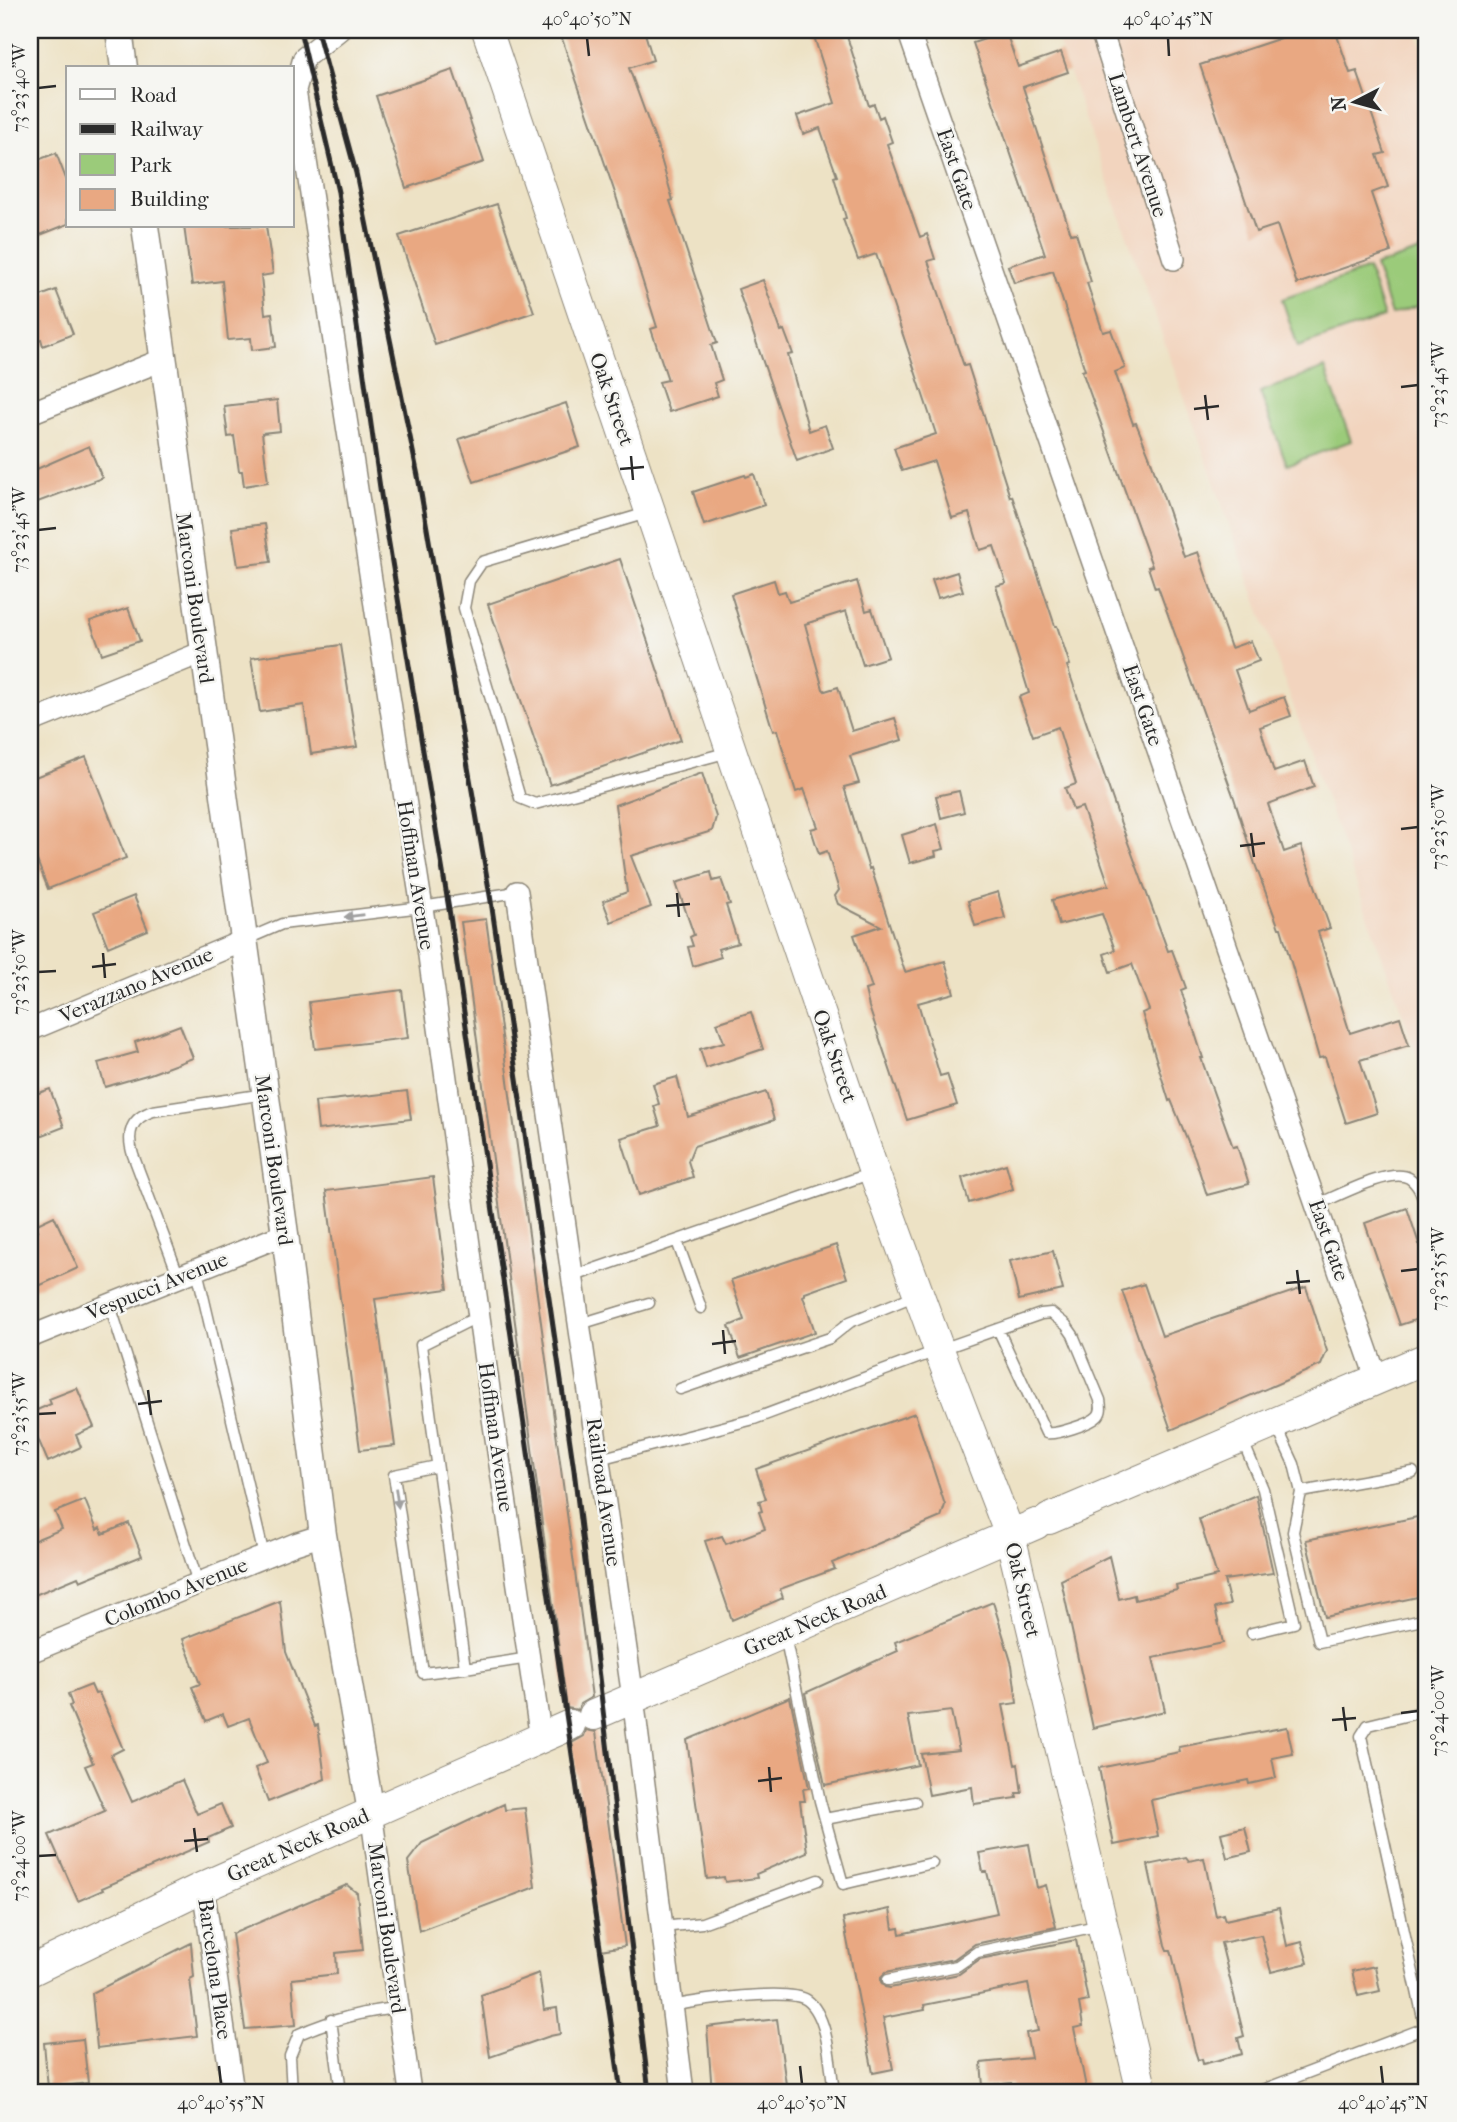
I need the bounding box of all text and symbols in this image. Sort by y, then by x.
text: 40°40'50"N [542,9,632,30]
text: 40°40'45"N [1123,9,1213,30]
text: 73°23'40"W [9,42,30,132]
legend [66,66,294,228]
north arrow [1320,66,1390,136]
street label: Lambert Avenue [1103,70,1173,220]
text: Road [130,83,177,107]
text: N [1327,95,1351,112]
text: Railway [130,117,204,141]
street label: East Gate [932,125,982,213]
text: Park [130,153,172,177]
text: Building [130,187,209,211]
text: 73°23'45"W [1428,341,1449,428]
street label: Oak Street [585,349,639,449]
text: 73°23'45"W [9,486,30,573]
street label: Marconi Boulevard [171,511,219,686]
street label: East Gate [1118,661,1168,749]
text: 73°23'50"W [1428,783,1449,870]
street label: Hoffman Avenue [392,799,440,951]
one-way arrow [343,910,365,921]
text: 73°23'50"W [9,928,30,1015]
street label: Verazzano Avenue [55,942,217,1029]
street label: Oak Street [808,1006,862,1106]
street label: Marconi Boulevard [250,1073,298,1248]
street label: East Gate [1304,1196,1354,1284]
text: 73°23'55"W [1428,1226,1449,1311]
street label: Vespucci Avenue [82,1247,231,1326]
street label: Hoffman Avenue [474,1361,518,1513]
text: 73°23'55"W [9,1371,30,1456]
street label: Railroad Avenue [582,1416,626,1568]
one-way arrow [392,1487,403,1509]
street label: Oak Street [1000,1540,1046,1640]
street label: Colombo Avenue [101,1552,251,1632]
street label: Great Neck Road [740,1579,891,1661]
text: 73°24'00"W [1428,1664,1449,1756]
street label: Great Neck Road [223,1803,373,1887]
text: 73°24'00"W [9,1809,30,1901]
street label: Marconi Boulevard [363,1841,411,2016]
street label: Barcelona Place [193,1897,237,2041]
text: 40°40'55"N [177,2093,265,2114]
text: 40°40'50"N [757,2093,847,2114]
text: 40°40'45"N [1338,2093,1428,2114]

